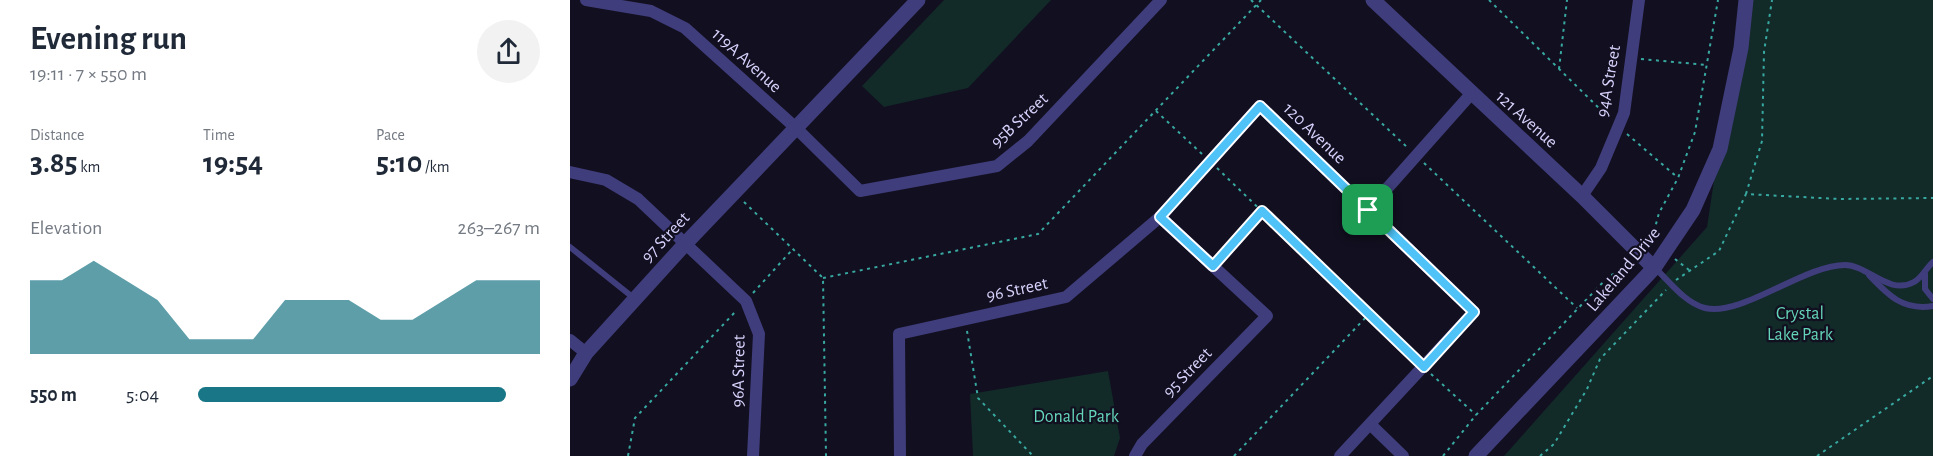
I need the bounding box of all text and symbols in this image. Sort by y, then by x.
button: share [477,20,540,83]
text: Evening run [30,23,187,56]
street label: 119A Avenue [708,25,785,96]
street label: 94A Street [1594,43,1624,119]
text: 19:11 · 7 × 550 m [30,64,147,84]
street label: 121 Avenue [1492,88,1561,152]
street label: 95B Street [988,90,1052,152]
street label: 120 Avenue [1280,100,1349,168]
text: Distance [30,127,84,143]
text: Time [203,127,235,143]
text: Pace [376,127,405,143]
text: 3.85 [30,148,78,178]
text: 19:54 [203,148,263,178]
text: 5:10 [376,148,422,178]
text: km [78,159,100,175]
text: /km [422,159,450,175]
pin [1342,184,1393,235]
icon: arrive [1351,193,1384,226]
street label: 97 Street [638,209,693,266]
text: Elevation [30,218,102,238]
text: 263–267 m [458,218,540,238]
street label: Lakeland Drive [1584,224,1664,315]
street label: 96 Street [985,275,1050,305]
park label: Crystal Lake Park [1767,305,1834,344]
street label: 96A Street [729,334,749,408]
street label: 95 Street [1160,344,1216,401]
text: 550 m [30,385,77,405]
text: 5:04 [126,385,159,405]
park label: Donald Park [1033,408,1120,426]

